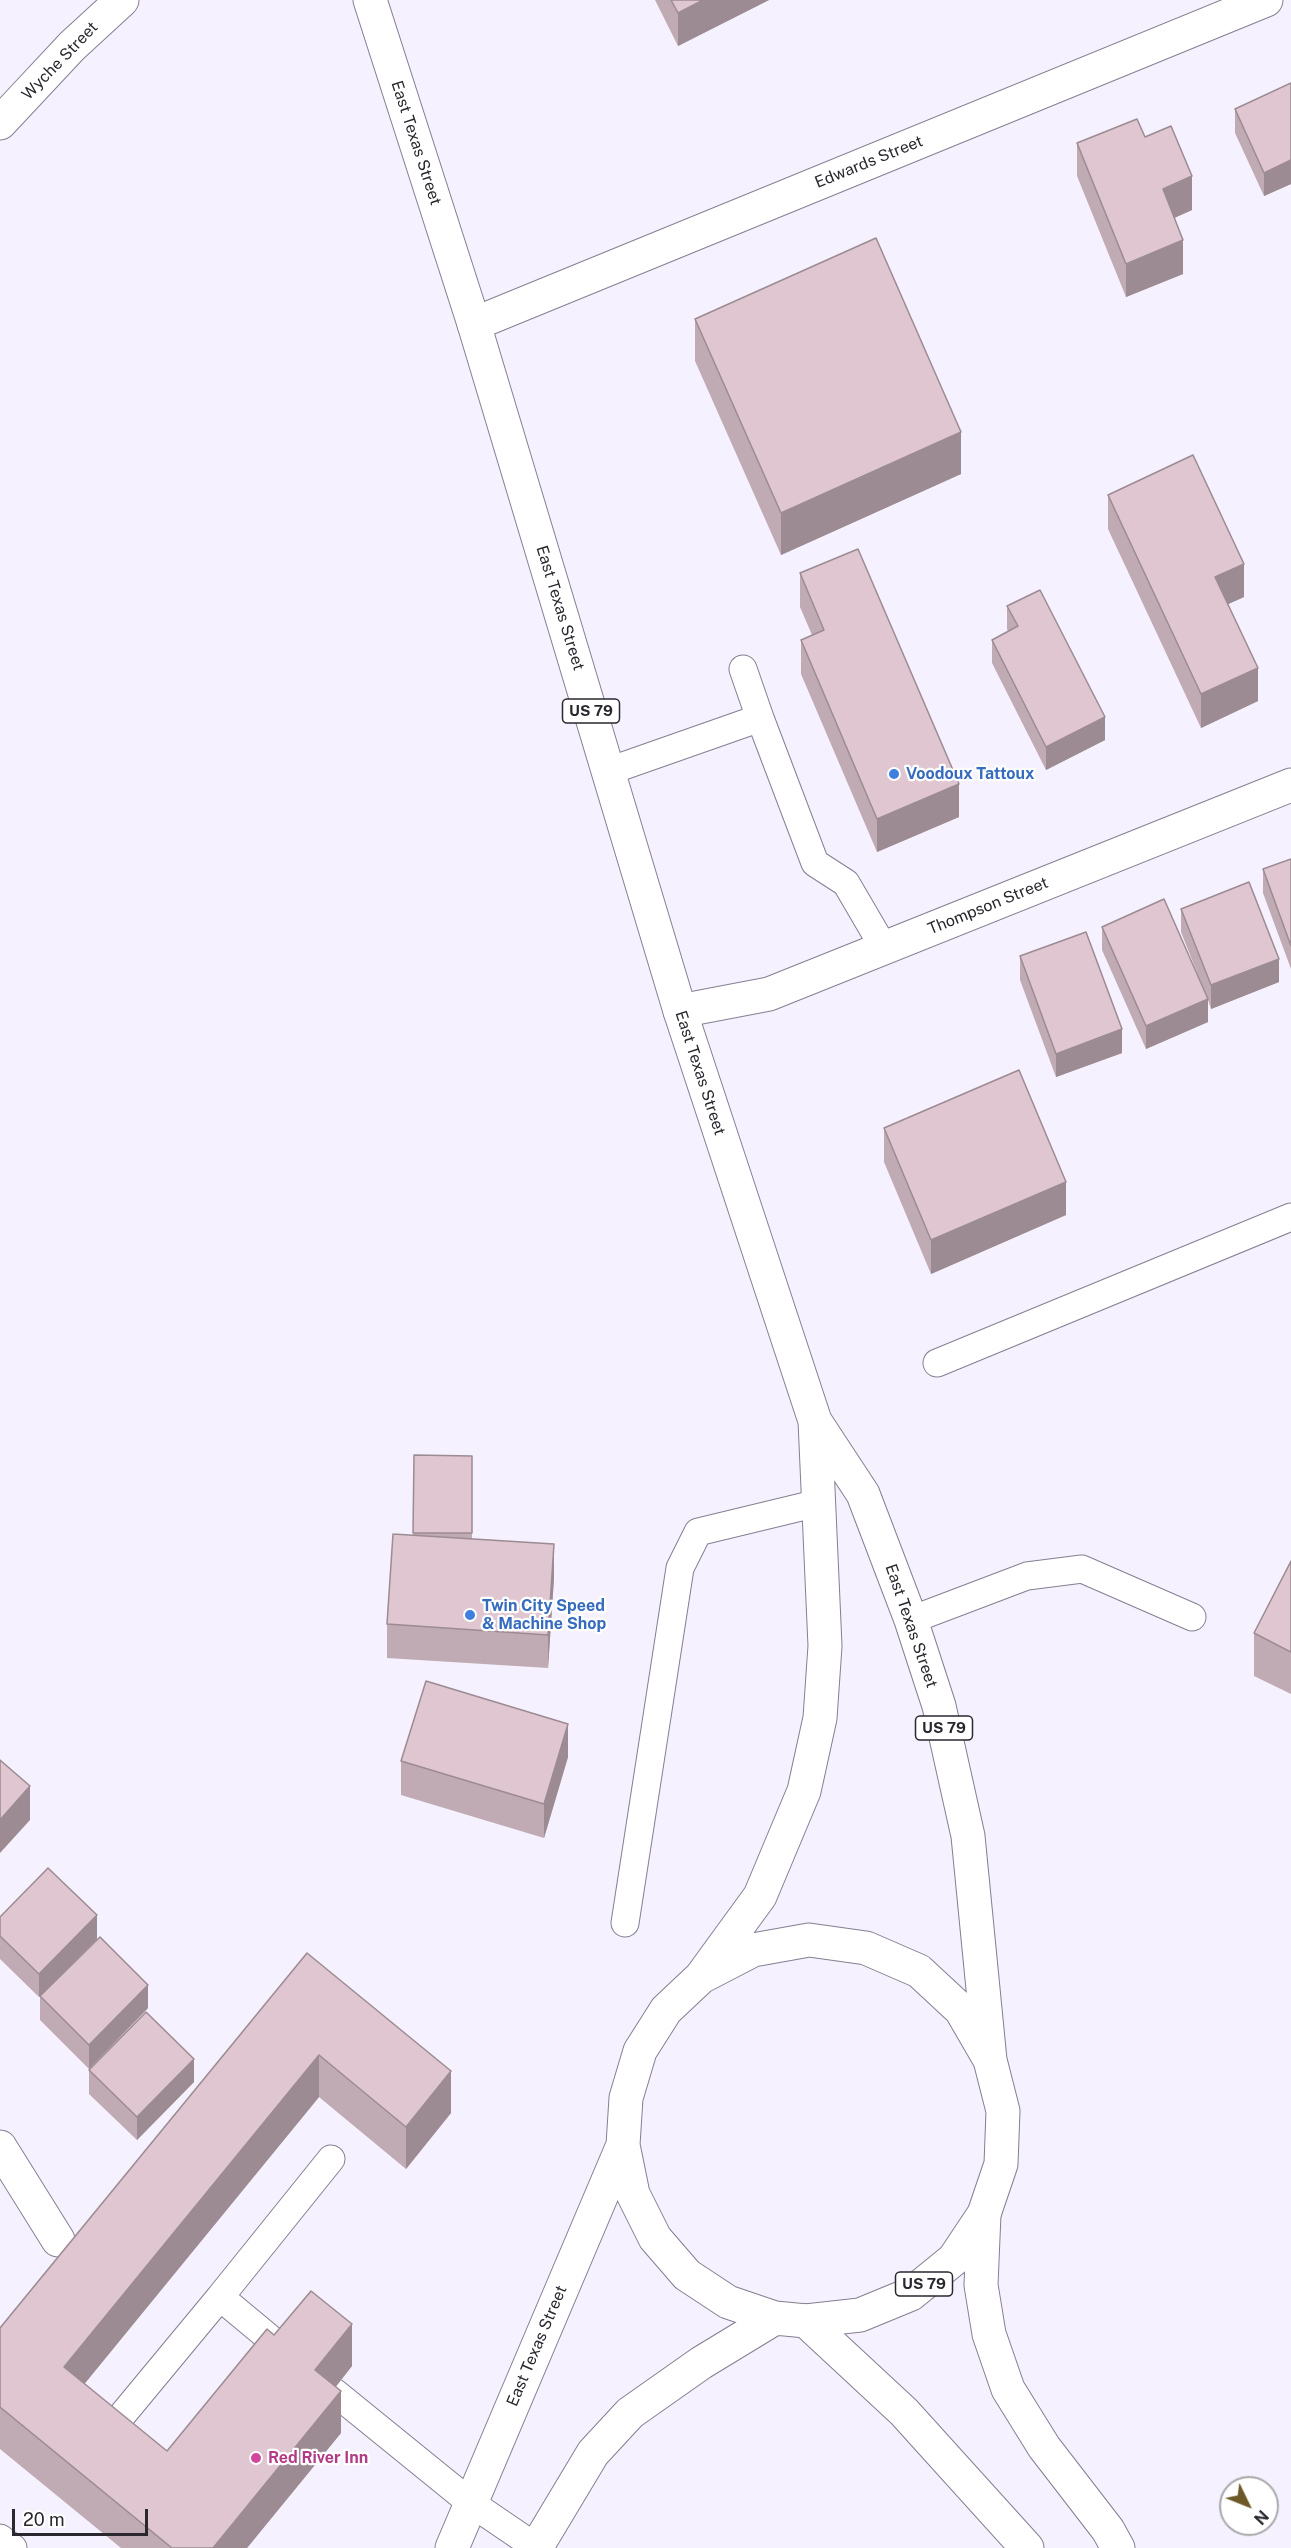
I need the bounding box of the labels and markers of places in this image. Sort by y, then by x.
place label: Voodoux Tattoux [906,764,1034,784]
marker: Voodoux Tattoux [887,767,901,781]
place label: Twin City Speed & Machine Shop [482,1596,606,1634]
marker: Twin City Speed & Machine Shop [463,1608,477,1622]
place label: Red River Inn [268,2448,368,2468]
marker: Red River Inn [249,2451,263,2465]

